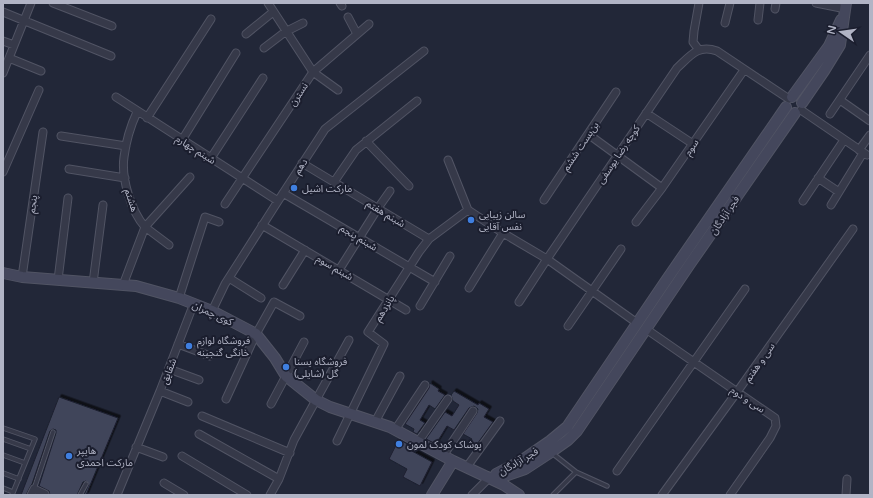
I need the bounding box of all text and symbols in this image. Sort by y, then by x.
north arrow [821,12,861,52]
text: N [824,24,839,36]
street label: نسترن [287,80,311,109]
street label: بن‌بست ششم [560,119,603,174]
street label: کوچه رضا یوسفی [595,122,643,186]
street label: شبنم چهارم [172,133,218,169]
street label: سوم [682,137,703,159]
street label: دهم [291,156,311,177]
marker: مارکت اشیل [289,183,299,193]
place label: مارکت اشیل [302,183,352,195]
street label: هشتم [121,187,140,214]
street label: فجر آزادگان [707,193,742,237]
street label: پنجم [26,194,41,214]
street label: شبنم هفتم [363,198,407,231]
place label: سالن زیبایی نفس آقایی [479,209,525,233]
marker: سالن زیبایی نفس آقایی [466,215,476,225]
street label: شبنم پنجم [337,222,379,255]
street label: شبنم سوم [313,253,355,285]
street label: پانزدهم [372,293,398,324]
street label: کوی چمران [190,299,236,329]
place label: فروشگاه لوازم خانگی گنجینه [197,335,251,359]
marker: فروشگاه لوازم خانگی گنجینه [184,341,194,351]
street label: سی و هفتم [742,341,779,385]
place label: فروشگاه یسنا گل (شایلی) [294,356,348,380]
street label: شقایق [159,357,179,386]
marker: فروشگاه یسنا گل (شایلی) [281,362,291,372]
street label: سی و دوم [727,384,767,417]
marker: پوشاک کودک لمون [394,439,404,449]
place label: پوشاک کودک لمون [407,439,482,451]
place label: هایپر مارکت احمدی [76,445,133,469]
street label: فجر آزادگان [496,445,541,478]
marker: هایپر مارکت احمدی [64,451,74,461]

